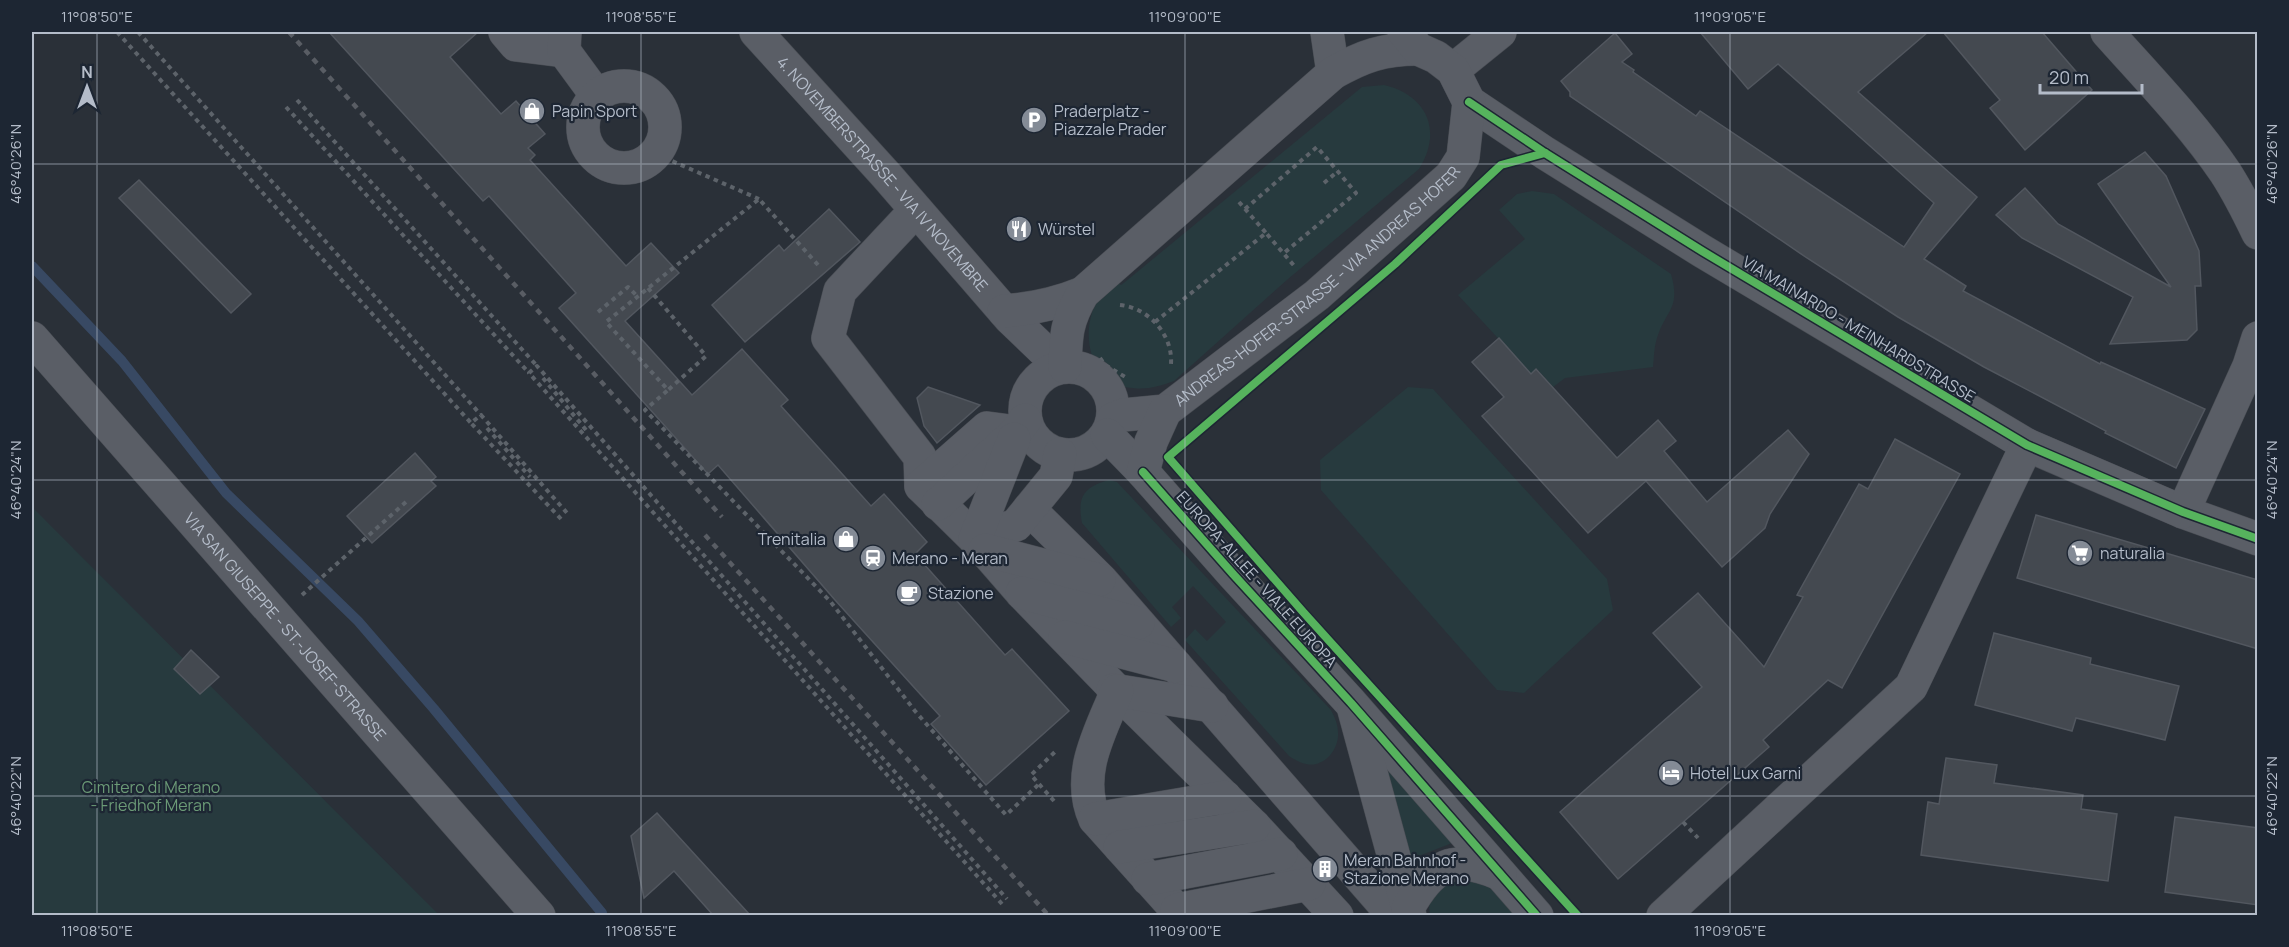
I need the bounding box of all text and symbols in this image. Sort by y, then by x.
text: 11°08'50"E [61,6,133,27]
text: 11°08'55"E [605,6,677,27]
text: 11°09'00"E [1149,6,1221,27]
text: 11°09'05"E [1694,6,1766,27]
street label: 4. NOVEMBERSTRASSE - VIA IV NOVEMBRE [772,51,993,296]
north arrow [57,57,117,117]
scale bar [2040,57,2142,95]
text: N [81,61,93,83]
text: 20 m [2049,65,2089,89]
shop icon: Papin Sport [517,96,547,126]
place label: Papin Sport [552,100,637,122]
place label: Praderplatz - Piazzale Prader [1054,100,1167,140]
parking icon: Praderplatz - Piazzale Prader [1019,105,1049,135]
text: 46°40'26"N [5,124,26,204]
text: 46°40'26"N [2261,124,2282,204]
street label: ANDREAS-HOFER-STRASSE - VIA ANDREAS HOFER [1169,162,1465,411]
restaurant icon: Würstel [1004,214,1034,244]
place label: Würstel [1038,218,1095,240]
street label: VIA MAINARDO - MEINHARDSTRASSE [1738,250,1980,408]
text: 46°40'24"N [5,441,26,519]
text: 46°40'24"N [2261,441,2282,519]
street label: EUROPA-ALLEE - VIALE EUROPA [1172,486,1342,672]
street label: VIA SAN GIUSEPPE - ST.-JOSEF-STRASSE [179,508,391,745]
shop icon: Trenitalia [831,524,861,554]
place label: Trenitalia [758,528,826,550]
supermarket icon: naturalia [2065,538,2095,568]
place label: naturalia [2100,542,2165,564]
station icon: Merano - Meran [858,543,888,573]
place label: Merano - Meran [892,547,1008,569]
cafe icon: Stazione [894,578,924,608]
place label: Stazione [928,582,994,604]
text: 46°40'22"N [5,756,26,836]
text: 46°40'22"N [2261,756,2282,836]
hotel icon: Hotel Lux Garni [1656,758,1686,788]
place label: Hotel Lux Garni [1690,762,1801,784]
park label: Cimitero di Merano - Friedhof Meran [82,776,220,816]
place label: Meran Bahnhof - Stazione Merano [1344,849,1469,889]
building icon: Meran Bahnhof - Stazione Merano [1310,854,1340,884]
text: 11°08'50"E [61,920,133,941]
text: 11°08'55"E [605,920,677,941]
text: 11°09'00"E [1149,920,1221,941]
text: 11°09'05"E [1694,920,1766,941]

